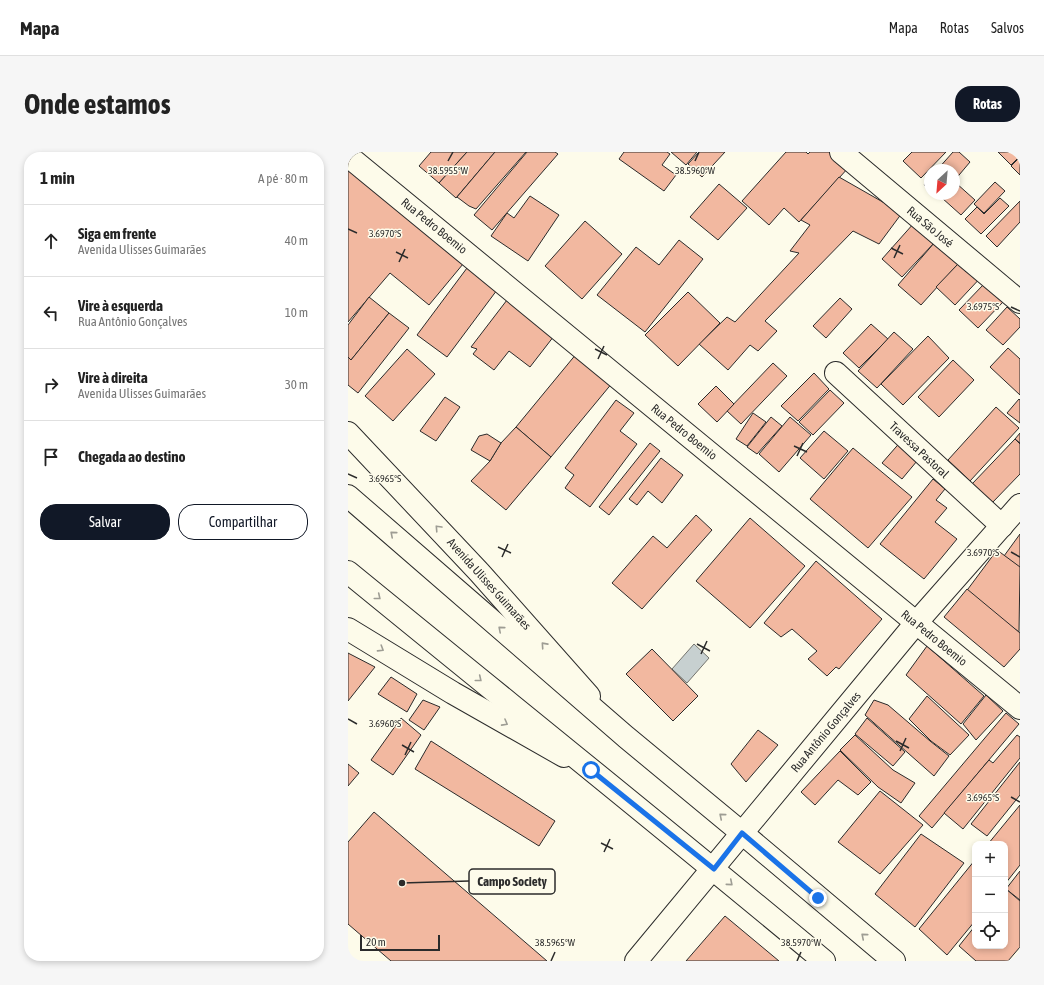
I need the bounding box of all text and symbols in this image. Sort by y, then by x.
text: Mapa [20,17,59,39]
text: Mapa [889,20,918,36]
text: Rotas [940,20,969,36]
text: Salvos [991,20,1024,36]
button: Rotas [955,86,1020,122]
text: Onde estamos [24,88,171,120]
north arrow [924,164,960,200]
text: 38.5955°W [428,165,469,176]
text: 38.5960°W [675,165,716,176]
text: 1 min [40,168,75,188]
text: A pé · 80 m [258,171,308,186]
street label: Rua Pedro Boemio [398,195,470,257]
street label: Rua São José [904,204,956,250]
text: Siga em frente [78,225,156,242]
text: 3.6970°S [369,228,401,239]
icon: ahead [40,230,62,252]
text: 40 m [285,233,308,248]
text: Avenida Ulisses Guimarães [78,242,206,257]
text: Vire à esquerda [78,297,163,314]
text: 3.6975°S [967,301,999,312]
icon: left [40,302,62,324]
text: 10 m [285,305,308,320]
text: Rua Antônio Gonçalves [78,314,187,329]
text: Vire à direita [78,369,148,386]
icon: right [40,374,62,396]
text: 30 m [285,377,308,392]
text: Avenida Ulisses Guimarães [78,386,206,401]
street label: Rua Pedro Boemio [648,401,720,463]
street label: Travessa Pastoral [886,419,952,482]
icon: arrive [40,446,62,468]
text: Chegada ao destino [78,448,186,465]
text: 3.6965°S [369,473,401,484]
button: Salvar [40,504,170,540]
button: Compartilhar [178,504,308,540]
one-way arrow [435,525,442,533]
one-way arrow [390,532,397,539]
street label: Avenida Ulisses Guimarães [444,535,534,633]
text: 3.6970°S [967,547,999,558]
one-way arrow [374,592,381,599]
street label: Rua Pedro Boemio [898,607,970,669]
one-way arrow [499,626,506,633]
one-way arrow [541,642,549,650]
one-way arrow [377,645,384,652]
one-way arrow [474,674,481,681]
street label: Rua Antônio Gonçalves [788,689,864,775]
text: 3.6960°S [369,718,401,729]
one-way arrow [501,718,508,725]
route start [582,761,600,779]
text: 3.6965°S [967,792,999,803]
one-way arrow [720,813,727,820]
map controls [972,841,1008,949]
button: + [972,841,1008,877]
callout: Campo Society [469,869,555,894]
text: Campo Society [477,874,547,889]
button: − [972,877,1008,913]
one-way arrow [726,878,733,885]
route end [809,889,827,907]
button: locate [972,913,1008,949]
scale bar [360,933,440,952]
one-way arrow [862,934,869,941]
text: 20 m [366,936,386,948]
text: 38.5965°W [535,937,576,948]
text: 38.5970°W [781,937,822,948]

